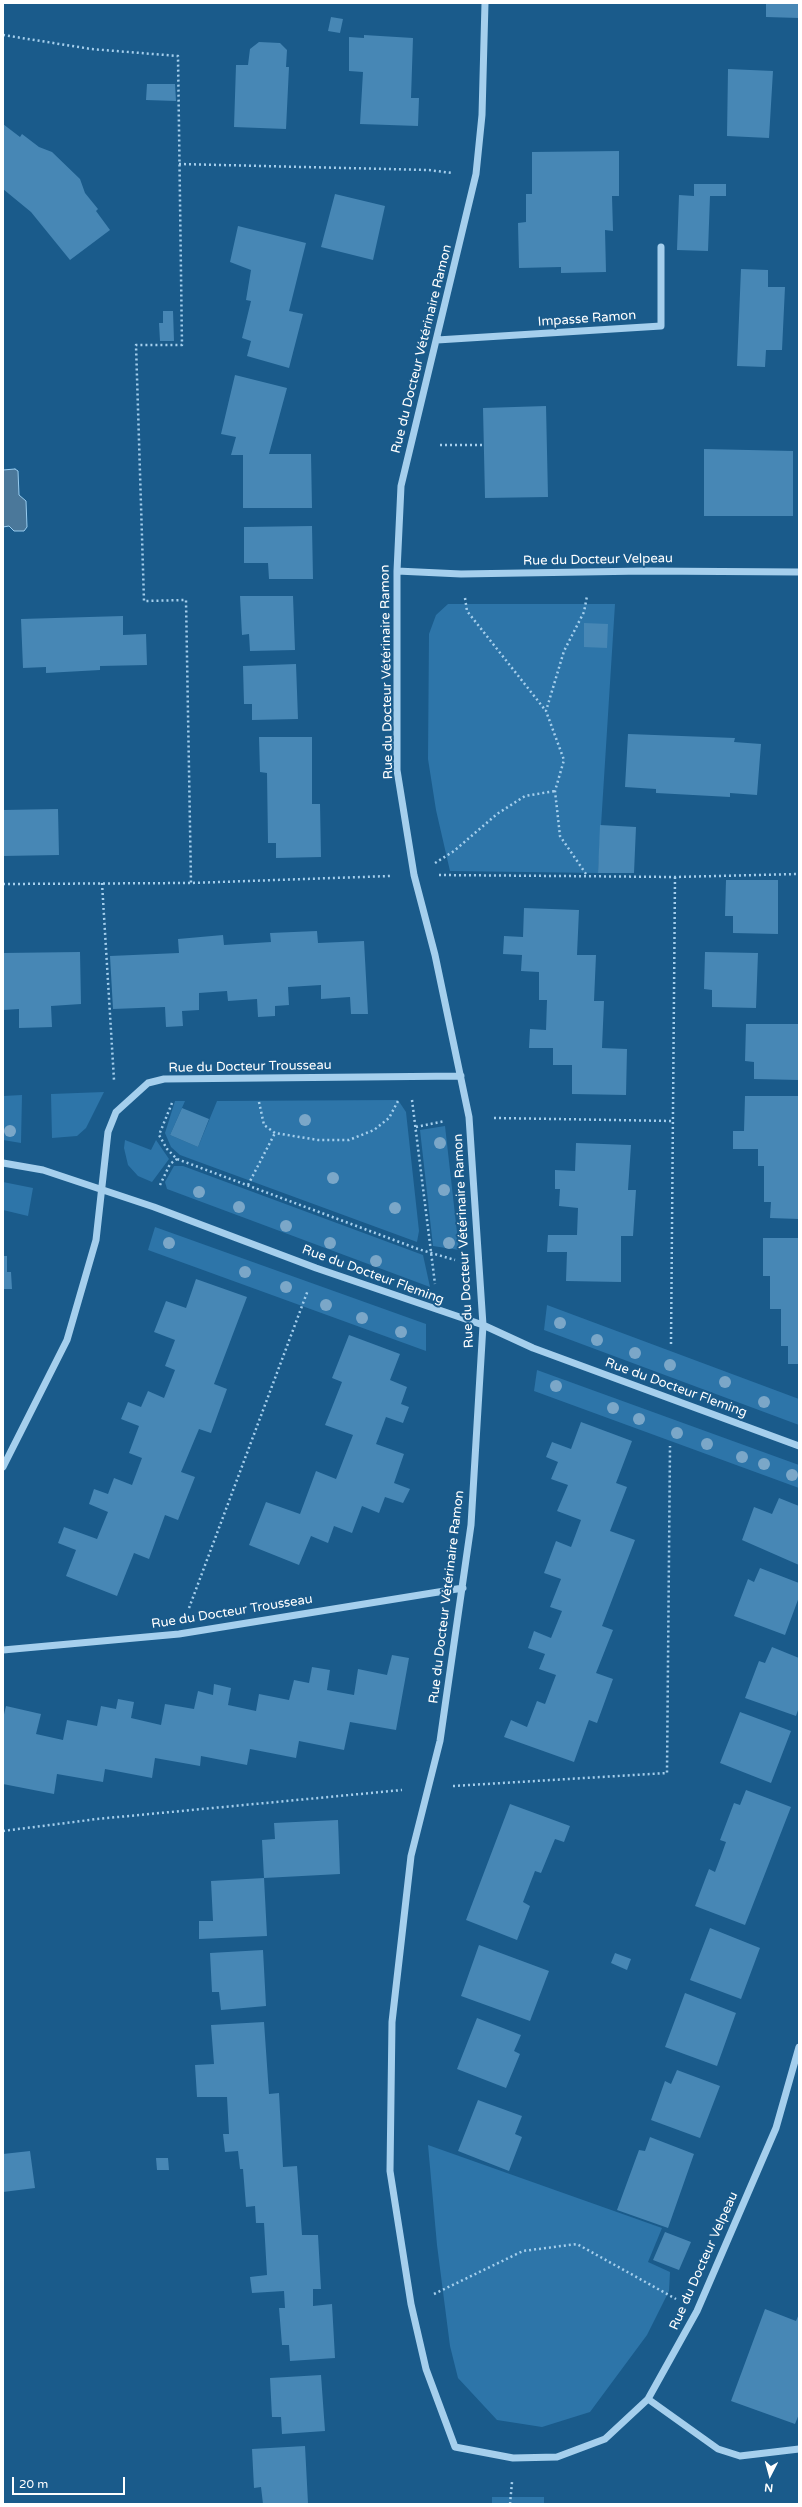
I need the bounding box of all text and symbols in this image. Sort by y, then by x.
street label: Rue du Docteur Vétérinaire Ramon [388,243,456,455]
street label: Impasse Ramon [537,308,637,330]
street label: Rue du Docteur Velpeau [523,551,673,569]
street label: Rue du Docteur Vétérinaire Ramon [377,565,397,779]
street label: Rue du Docteur Trousseau [168,1058,332,1076]
street label: Rue du Docteur Vétérinaire Ramon [451,1133,477,1349]
street label: Rue du Docteur Fleming [300,1242,446,1308]
street label: Rue du Docteur Fleming [603,1355,749,1421]
street label: Rue du Docteur Vétérinaire Ramon [426,1490,468,1704]
street label: Rue du Docteur Trousseau [150,1592,314,1632]
street label: Rue du Docteur Velpeau [666,2189,742,2333]
north arrow [750,2455,790,2495]
scale bar [14,2469,127,2495]
text: 20 m [19,2477,48,2491]
text: N [764,2481,774,2494]

